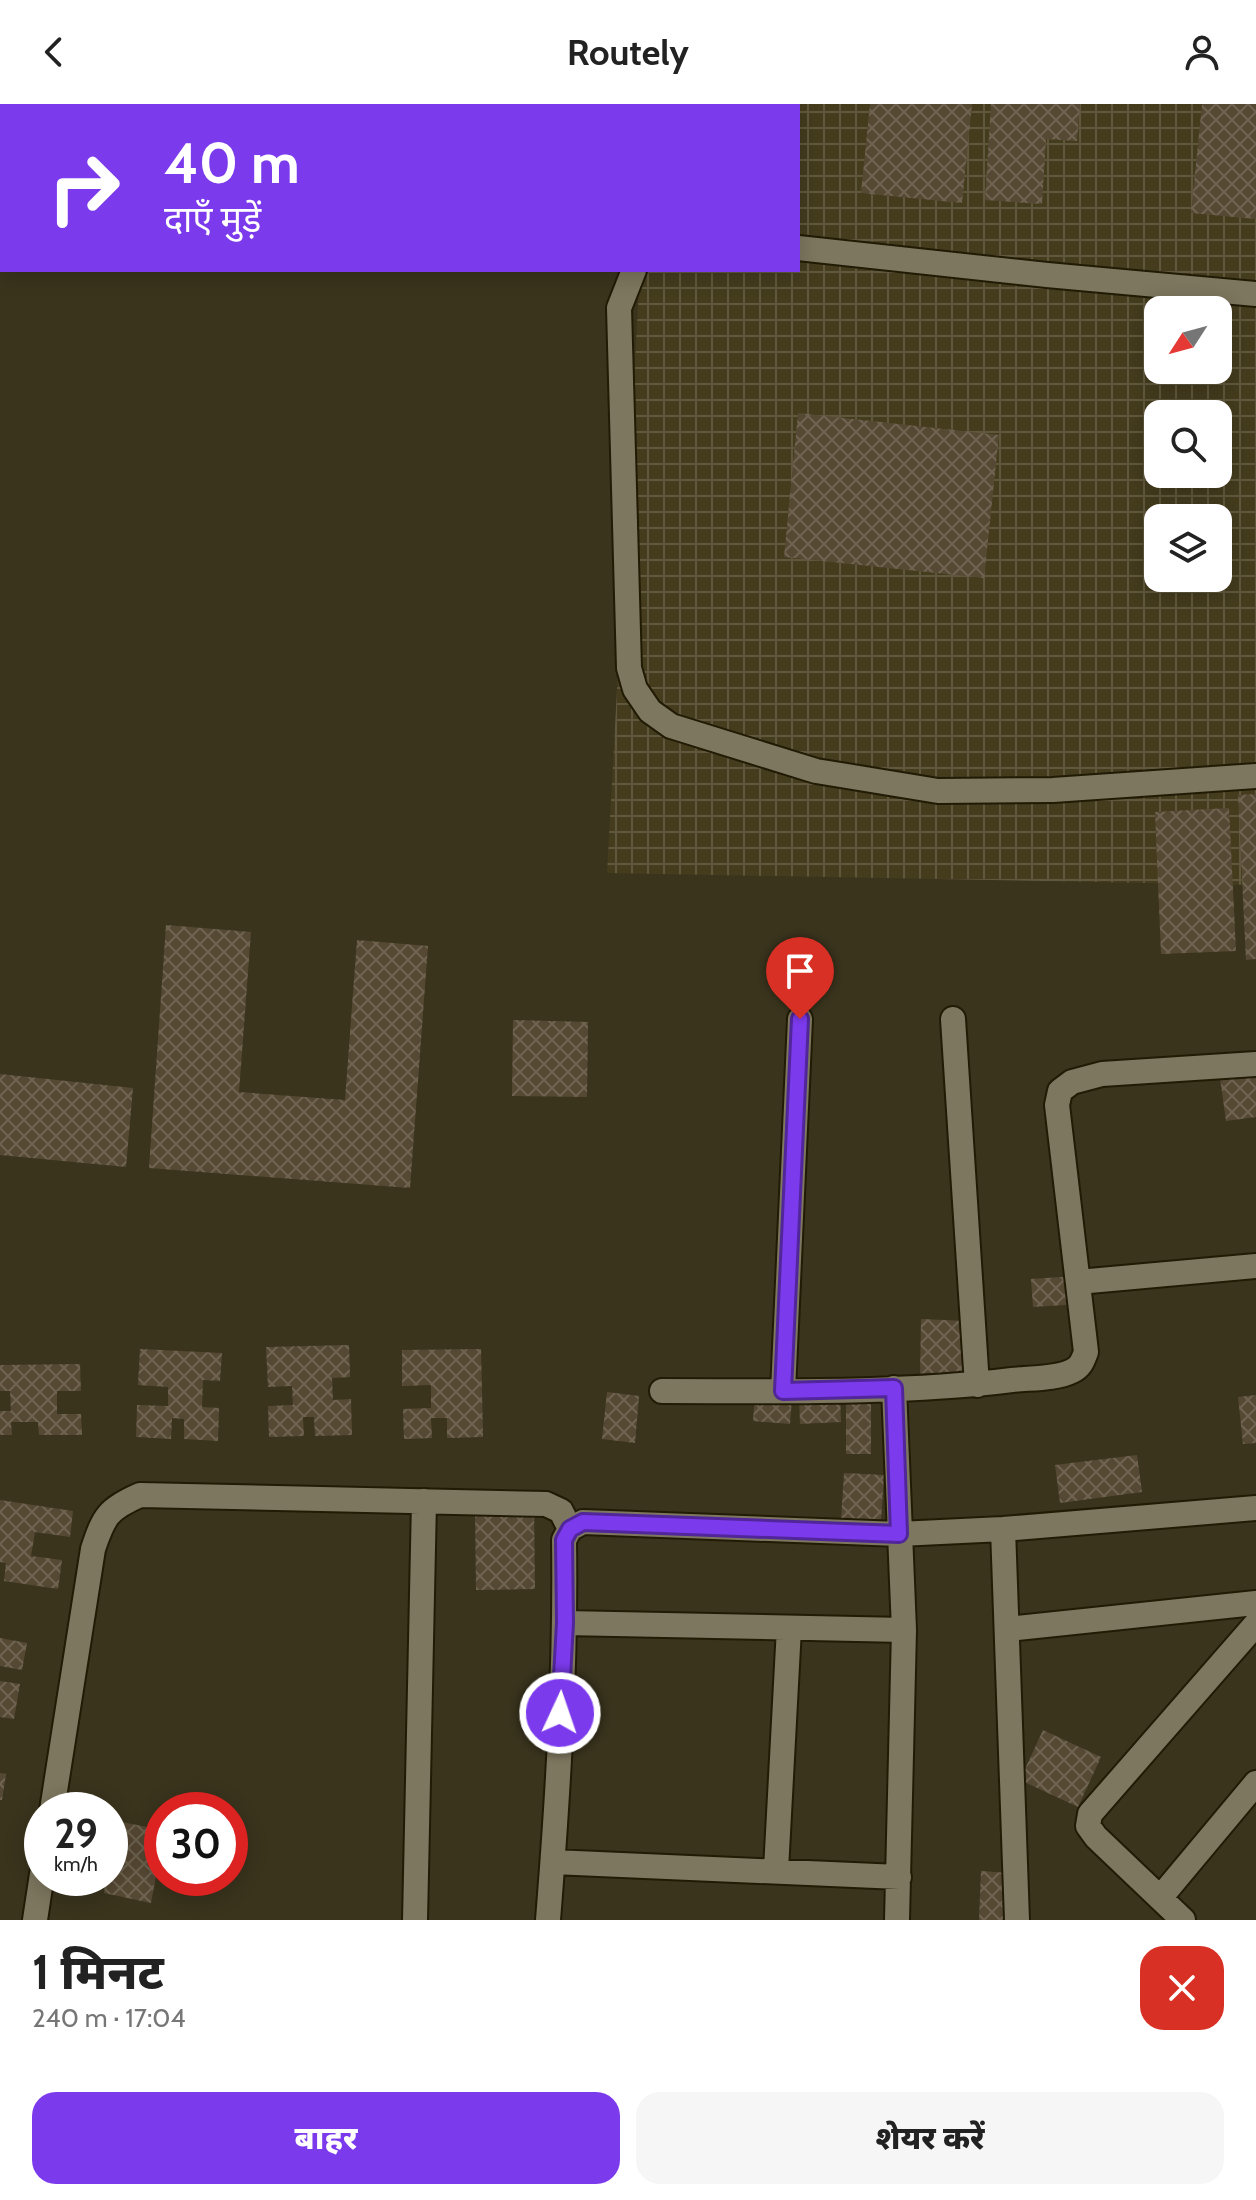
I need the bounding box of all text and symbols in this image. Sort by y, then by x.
icon: back [32,30,76,74]
text: Routely [567,30,689,74]
icon: person [1180,30,1224,74]
text: 40 m [164,129,300,197]
icon: right [32,136,136,240]
text: दाएँ मुड़ें [164,197,261,241]
north arrow [1144,296,1232,384]
map controls [1144,296,1232,592]
button: search [1144,400,1232,488]
button: layers [1144,504,1232,592]
pin [766,937,834,1019]
icon: arrive [778,949,822,993]
position arrow [518,1671,602,1755]
speed limit sign: 30 [144,1792,248,1896]
text: 29 [54,1809,98,1858]
text: km/h [54,1852,98,1876]
text: 1 मिनट [32,1943,164,2001]
button: close [1140,1946,1224,2030]
text: 240 m · 17:04 [32,2002,185,2034]
button: बाहर [32,2092,620,2184]
button: शेयर करें [636,2092,1224,2184]

